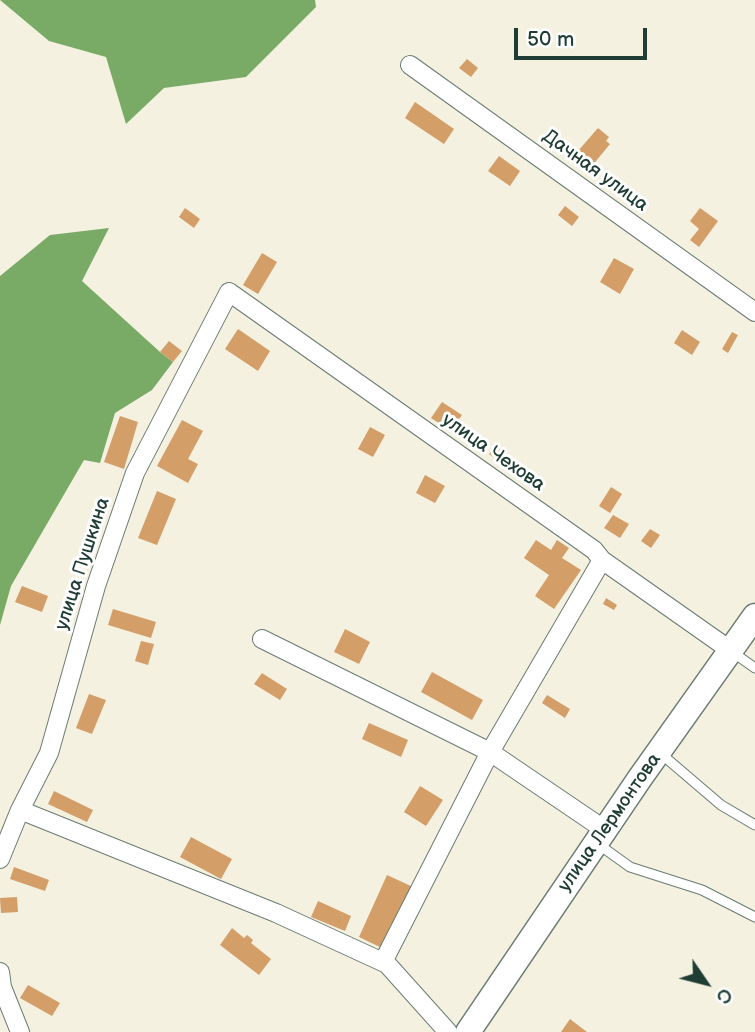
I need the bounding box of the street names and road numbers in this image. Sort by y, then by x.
street label: Дачная улица [538,125,652,217]
street label: улица Чехова [437,409,549,497]
street label: улица Пушкина [51,495,115,633]
street label: улица Лермонтова [554,749,666,897]

